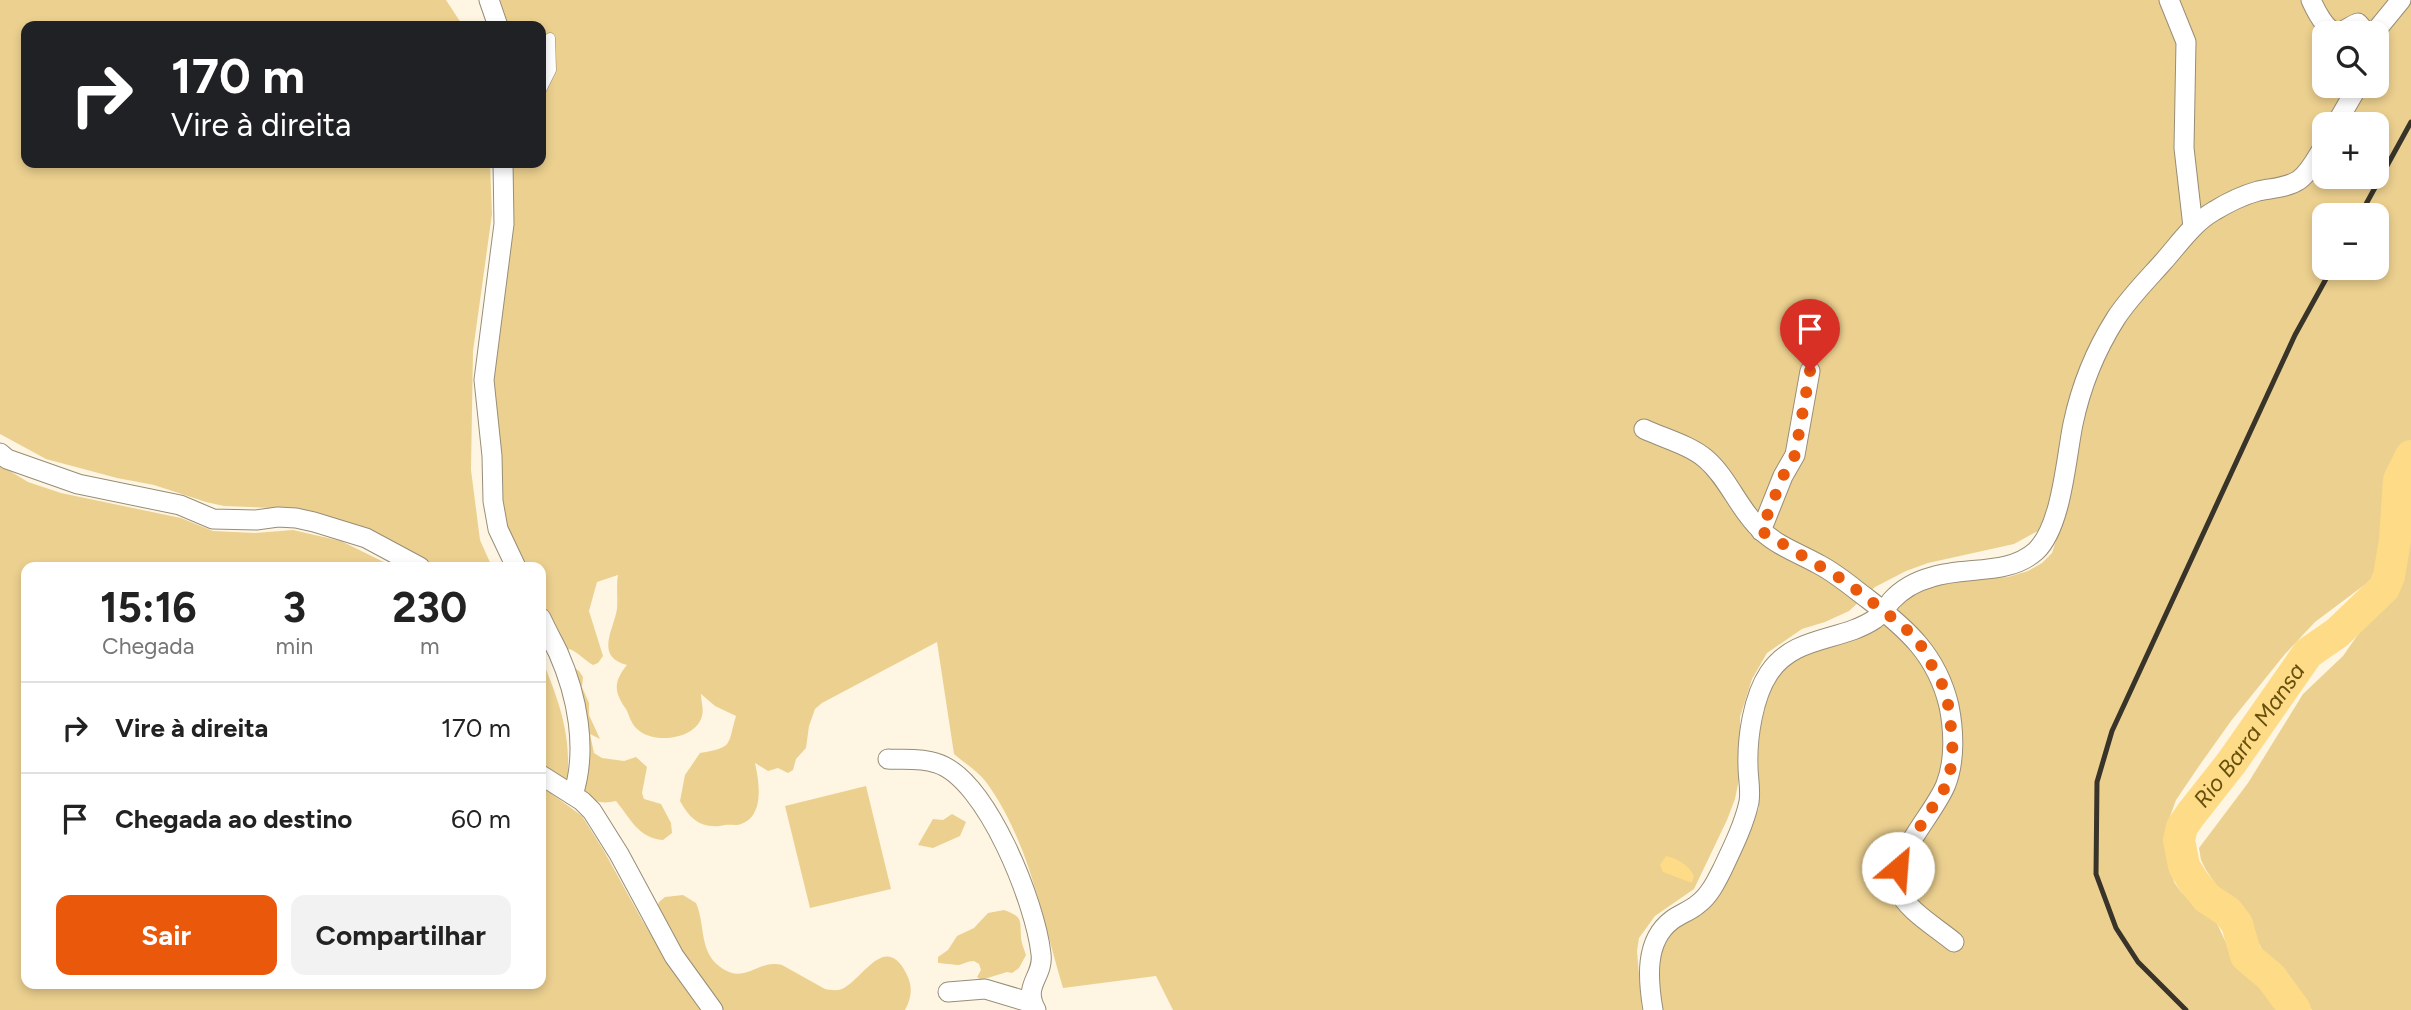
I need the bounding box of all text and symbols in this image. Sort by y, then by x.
map controls [2312,21,2389,280]
button: search [2312,21,2389,98]
text: 170 m [171,46,305,105]
icon: right [56,49,147,140]
text: Vire à direita [171,106,351,144]
button: + [2312,112,2389,189]
button: − [2312,203,2389,280]
pin [1780,299,1840,371]
icon: arrive [1791,310,1829,348]
text: 15:16 [100,582,197,633]
text: 3 [283,582,306,633]
text: 230 [392,582,467,633]
text: Chegada [102,632,195,660]
text: min [276,632,313,660]
text: m [420,632,439,660]
water label: Rio Barra Mansa [2188,658,2311,813]
icon: right [56,709,94,747]
text: Vire à direita [115,712,268,744]
text: 170 m [441,712,511,744]
icon: arrive [56,800,94,838]
text: Chegada ao destino [115,803,352,835]
text: 60 m [451,803,511,835]
position arrow [1861,831,1935,905]
button: Sair [56,895,277,975]
button: Compartilhar [291,895,511,975]

